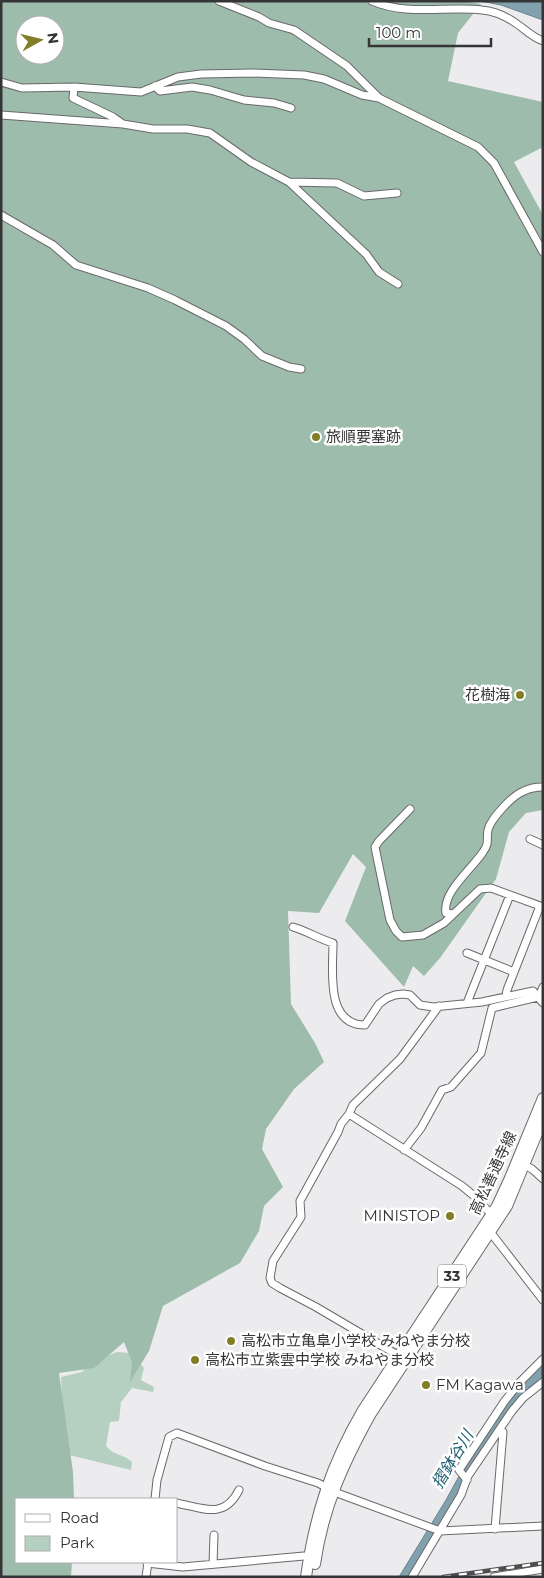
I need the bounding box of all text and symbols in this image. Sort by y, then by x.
north arrow [15,15,65,65]
scale bar [369,15,492,47]
text: 100 m [376,23,421,42]
text: N [43,31,63,45]
place label: 旅順要塞跡 [326,427,401,446]
marker: 旅順要塞跡 [310,431,322,443]
place label: 花樹海 [465,685,510,704]
marker: 花樹海 [514,689,526,701]
street label: 高松善通寺線 [465,1128,520,1218]
place label: MINISTOP [364,1206,440,1225]
marker: MINISTOP [444,1210,456,1222]
road number: 33 [438,1264,466,1288]
place label: 高松市立亀阜小学校 みねやま分校 [241,1331,470,1350]
marker: 高松市立亀阜小学校 みねやま分校 [225,1335,237,1347]
place label: 高松市立紫雲中学校 みねやま分校 [205,1350,434,1369]
marker: 高松市立紫雲中学校 みねやま分校 [189,1354,201,1366]
place label: FM Kagawa [436,1375,524,1394]
marker: FM Kagawa [420,1379,432,1391]
water label: 摺鉢谷川 [428,1425,478,1492]
legend [15,1498,178,1563]
text: Road [60,1508,99,1527]
text: Park [60,1533,94,1552]

